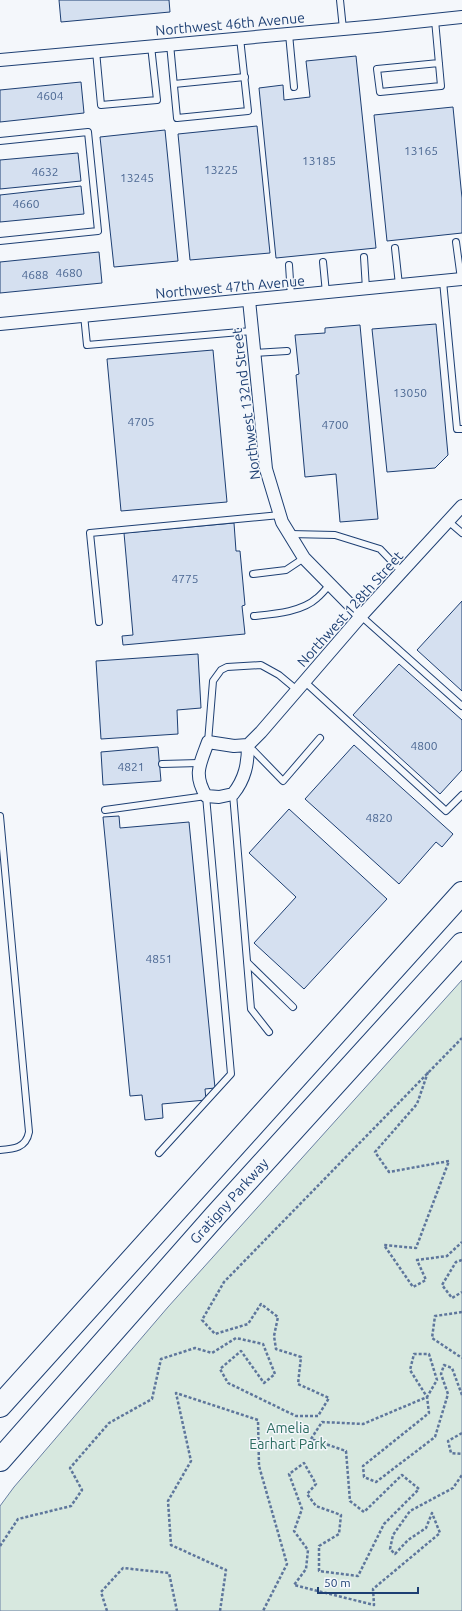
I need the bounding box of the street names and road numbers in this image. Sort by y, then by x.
street label: Northwest 46th Avenue [155,9,305,39]
street label: Northwest 47th Avenue [155,272,305,302]
street label: Northwest 132nd Street [229,327,263,481]
street label: Northwest 128th Street [294,548,406,670]
street label: Gratigny Parkway [187,1155,272,1247]

